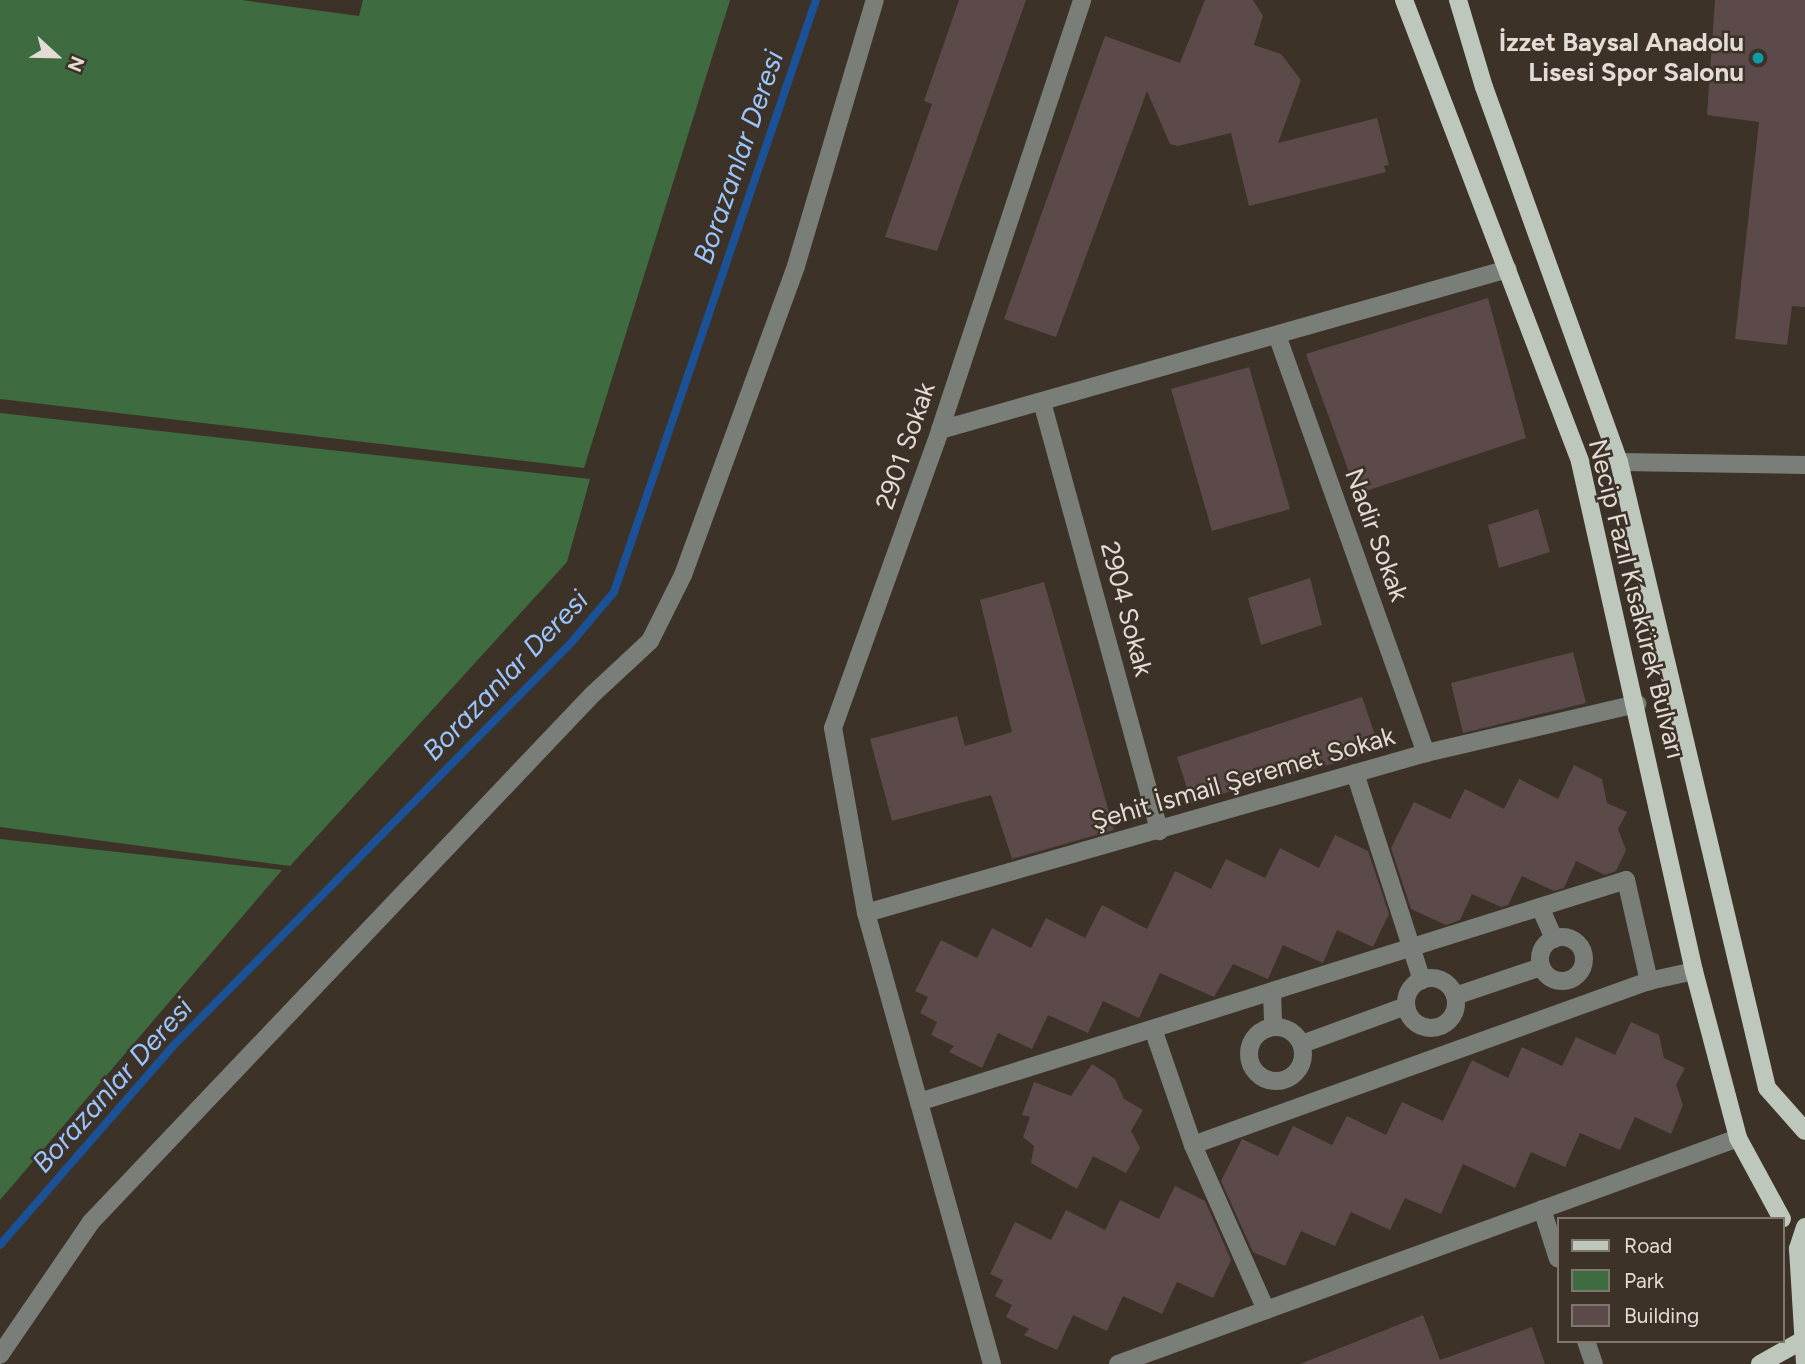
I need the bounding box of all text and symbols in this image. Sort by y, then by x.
north arrow [21,21,91,91]
place label: İzzet Baysal Anadolu Lisesi Spor Salonu [1499,27,1744,88]
water label: Borazanlar Deresi [686,46,790,268]
marker: İzzet Baysal Anadolu Lisesi Spor Salonu [1750,50,1766,66]
text: N [63,53,89,75]
street label: 2901 Sokak [870,378,942,514]
street label: Necip Fazıl Kısakürek Bulvarı [1581,436,1691,762]
street label: Nadir Sokak [1338,464,1414,606]
street label: 2904 Sokak [1093,538,1159,680]
water label: Borazanlar Deresi [415,583,595,767]
street label: Şehit İsmail Şeremet Sokak [1087,721,1399,837]
water label: Borazanlar Deresi [25,991,199,1179]
legend [1556,1217,1784,1343]
text: Road [1624,1233,1672,1258]
text: Park [1624,1268,1664,1293]
text: Building [1624,1303,1699,1328]

